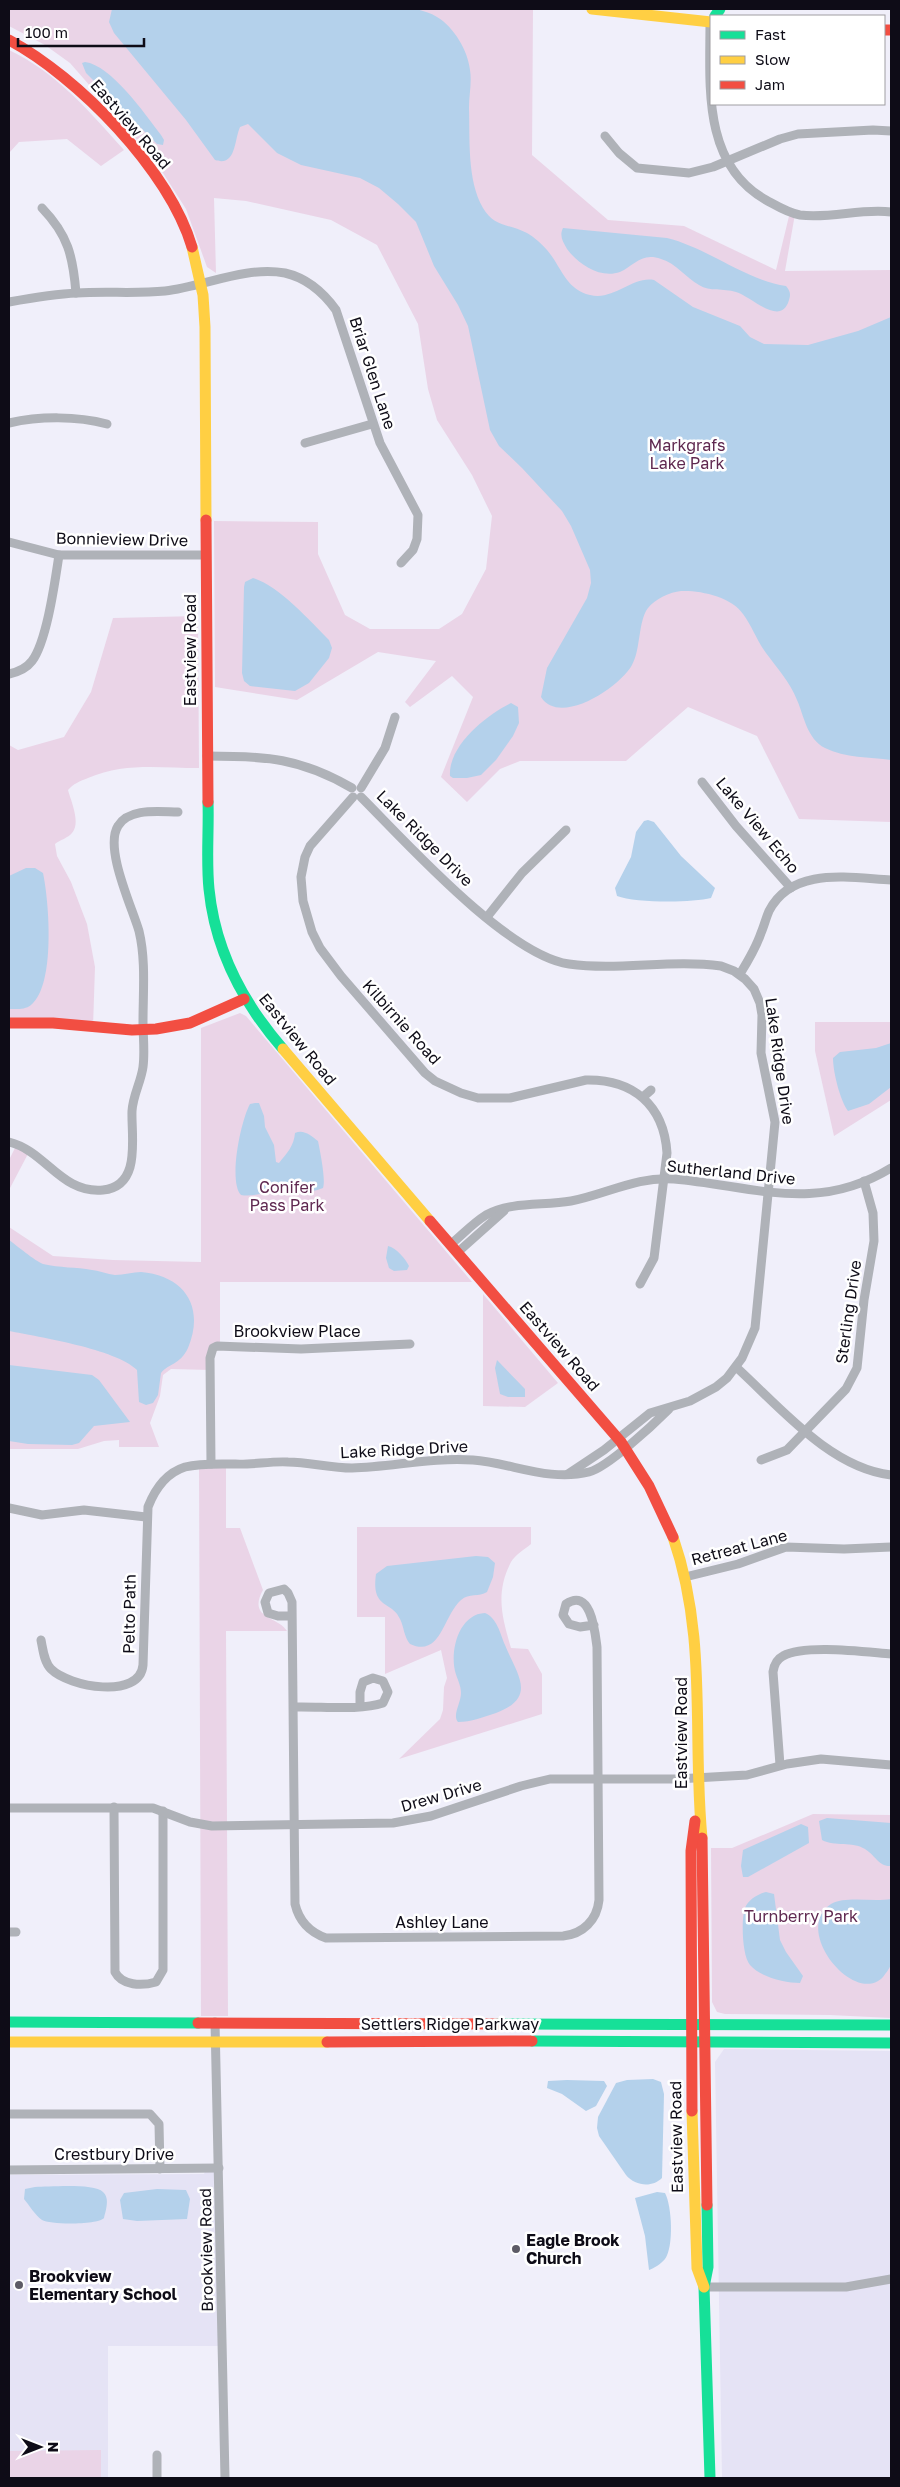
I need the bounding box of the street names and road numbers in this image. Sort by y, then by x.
street label: Eastview Road [87,75,175,173]
street label: Briar Glen Lane [345,314,401,432]
street label: Bonnieview Drive [56,528,188,550]
street label: Eastview Road [180,594,200,706]
street label: Lake View Echo [712,773,804,877]
street label: Lake Ridge Drive [373,786,477,890]
street label: Kilbirnie Road [359,975,445,1069]
street label: Eastview Road [255,989,341,1089]
street label: Lake Ridge Drive [761,996,799,1126]
street label: Sutherland Drive [666,1155,796,1189]
street label: Sterling Drive [831,1259,865,1365]
street label: Eastview Road [516,1297,604,1395]
street label: Brookview Place [233,1321,361,1341]
street label: Lake Ridge Drive [340,1436,468,1462]
street label: Retreat Lane [689,1525,789,1569]
street label: Pelto Path [118,1574,140,1654]
street label: Eastview Road [671,1677,691,1789]
street label: Drew Drive [398,1774,484,1816]
street label: Ashley Lane [395,1912,489,1932]
street label: Settlers Ridge Parkway [361,2014,539,2034]
street label: Eastview Road [665,2081,687,2193]
street label: Crestbury Drive [54,2144,174,2164]
street label: Brookview Road [195,2188,217,2312]

